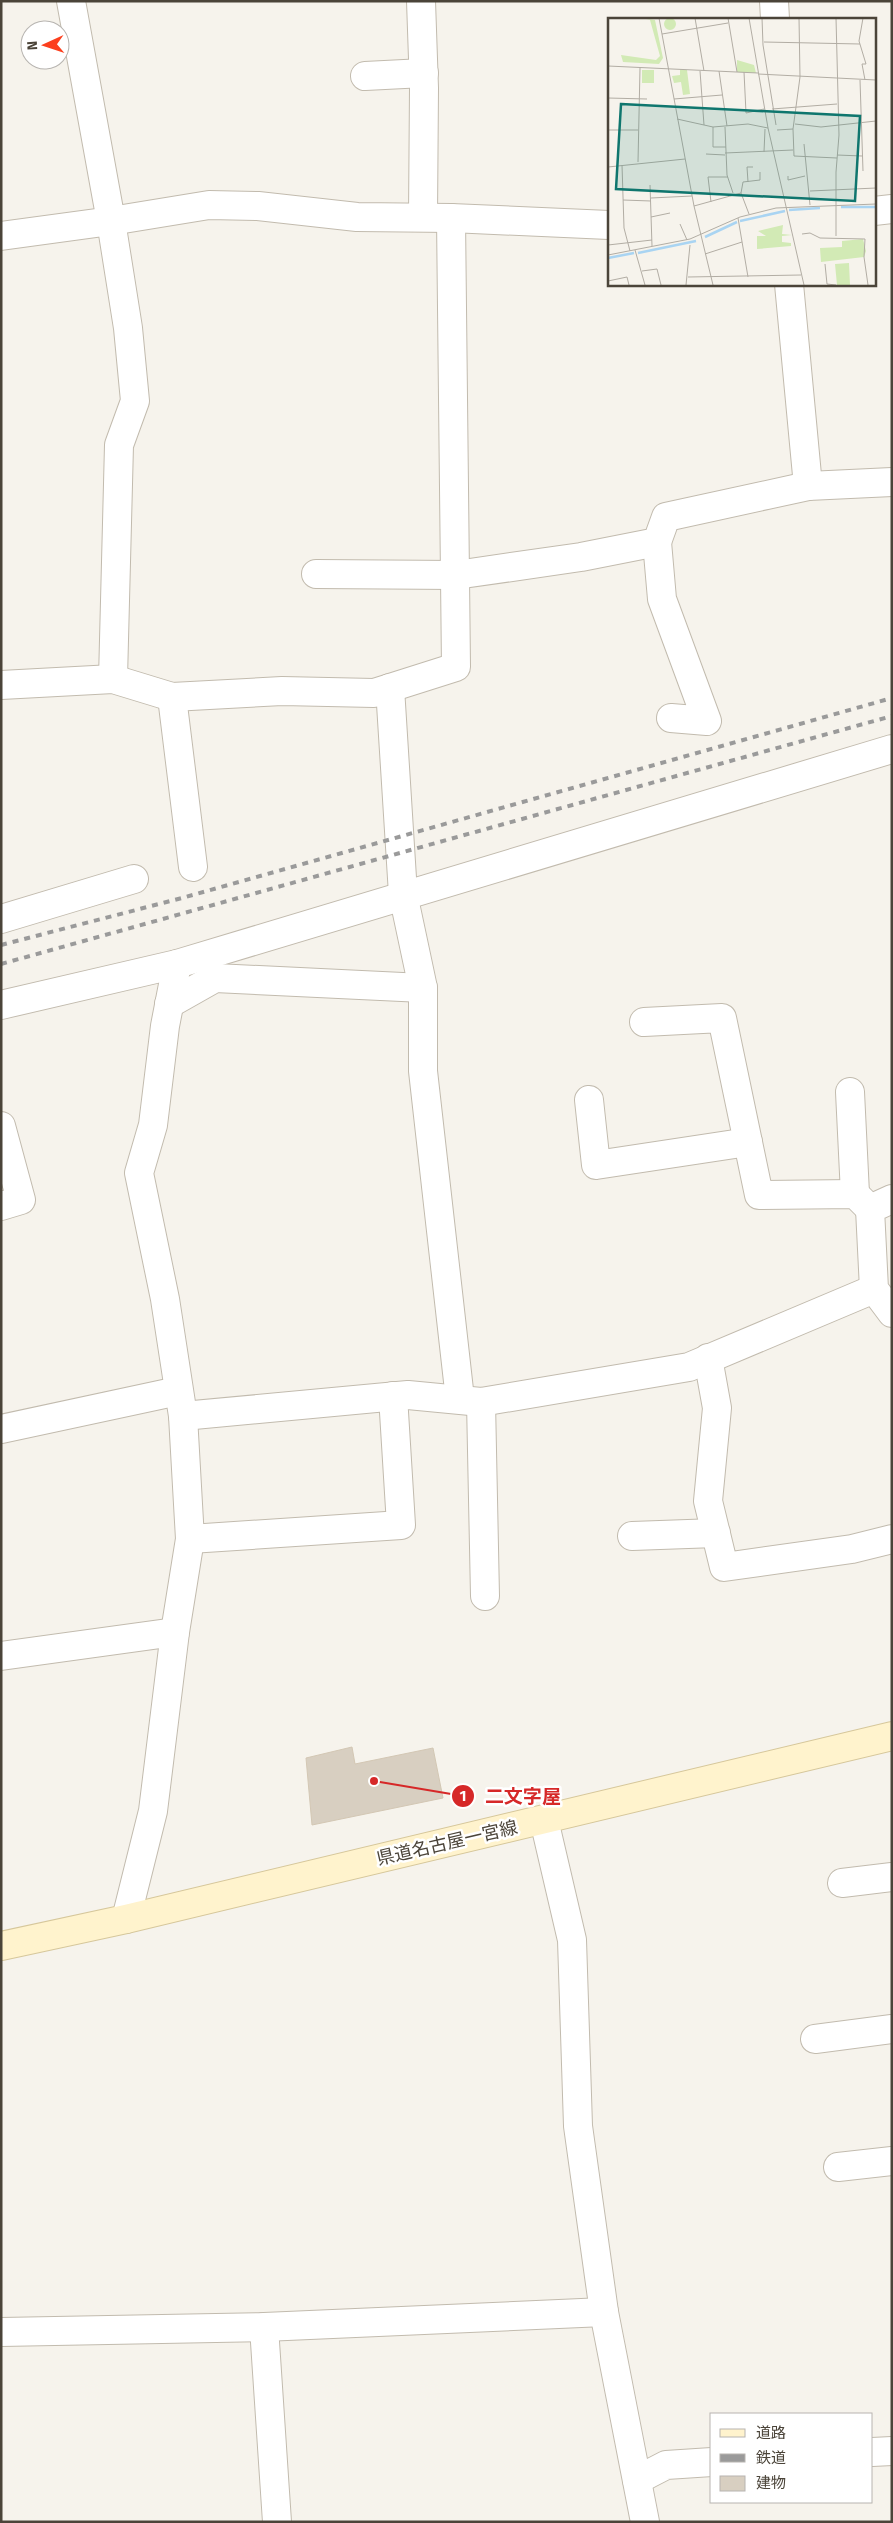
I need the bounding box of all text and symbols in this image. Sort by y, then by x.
inset map [608,18,876,285]
north arrow [20,20,70,70]
text: N [24,41,41,51]
callout: 二文字屋 [450,1779,571,1813]
text: 二文字屋 [485,1785,561,1808]
text: 1 [460,1787,466,1805]
street label: 県道名古屋一宮線 [374,1816,520,1870]
legend [710,2413,873,2503]
text: 道路 [756,2424,786,2442]
text: 鉄道 [756,2449,786,2467]
text: 建物 [756,2474,786,2492]

